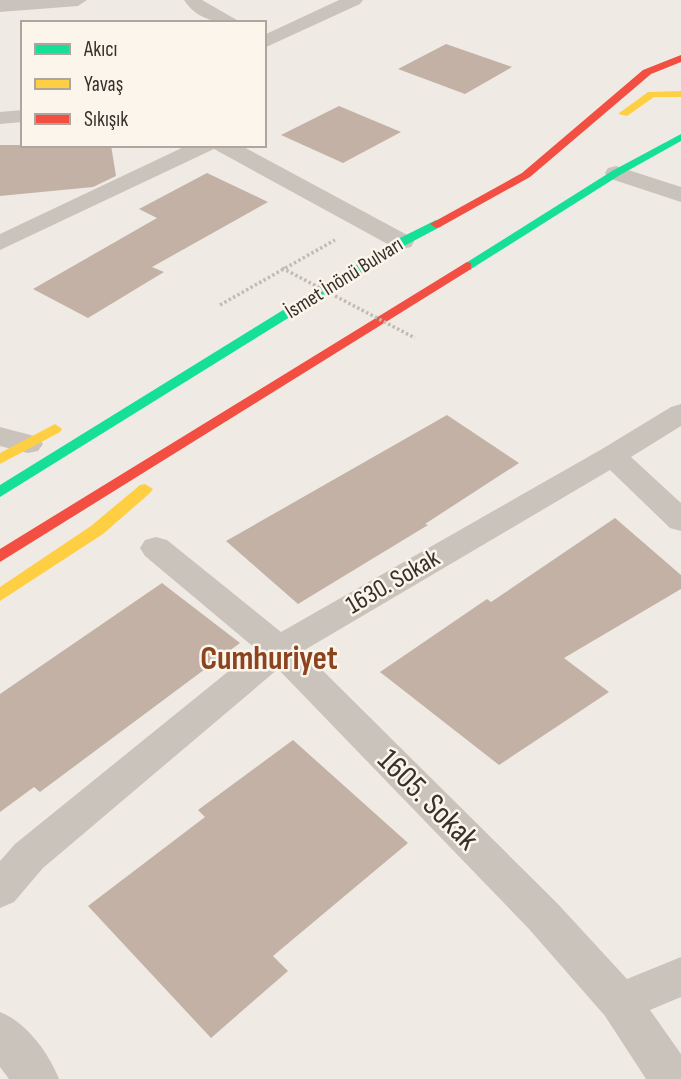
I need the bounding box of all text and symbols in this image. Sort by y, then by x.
legend [21,21,266,147]
text: Akıcı [83,37,117,62]
text: Yavaş [84,72,123,97]
text: Sıkışık [84,107,128,132]
street label: İsmet İnönü Bulvarı [280,232,408,324]
street label: 1630. Sokak [341,543,445,621]
district label: Cumhuriyet [200,639,338,679]
street label: 1605. Sokak [369,741,487,859]

